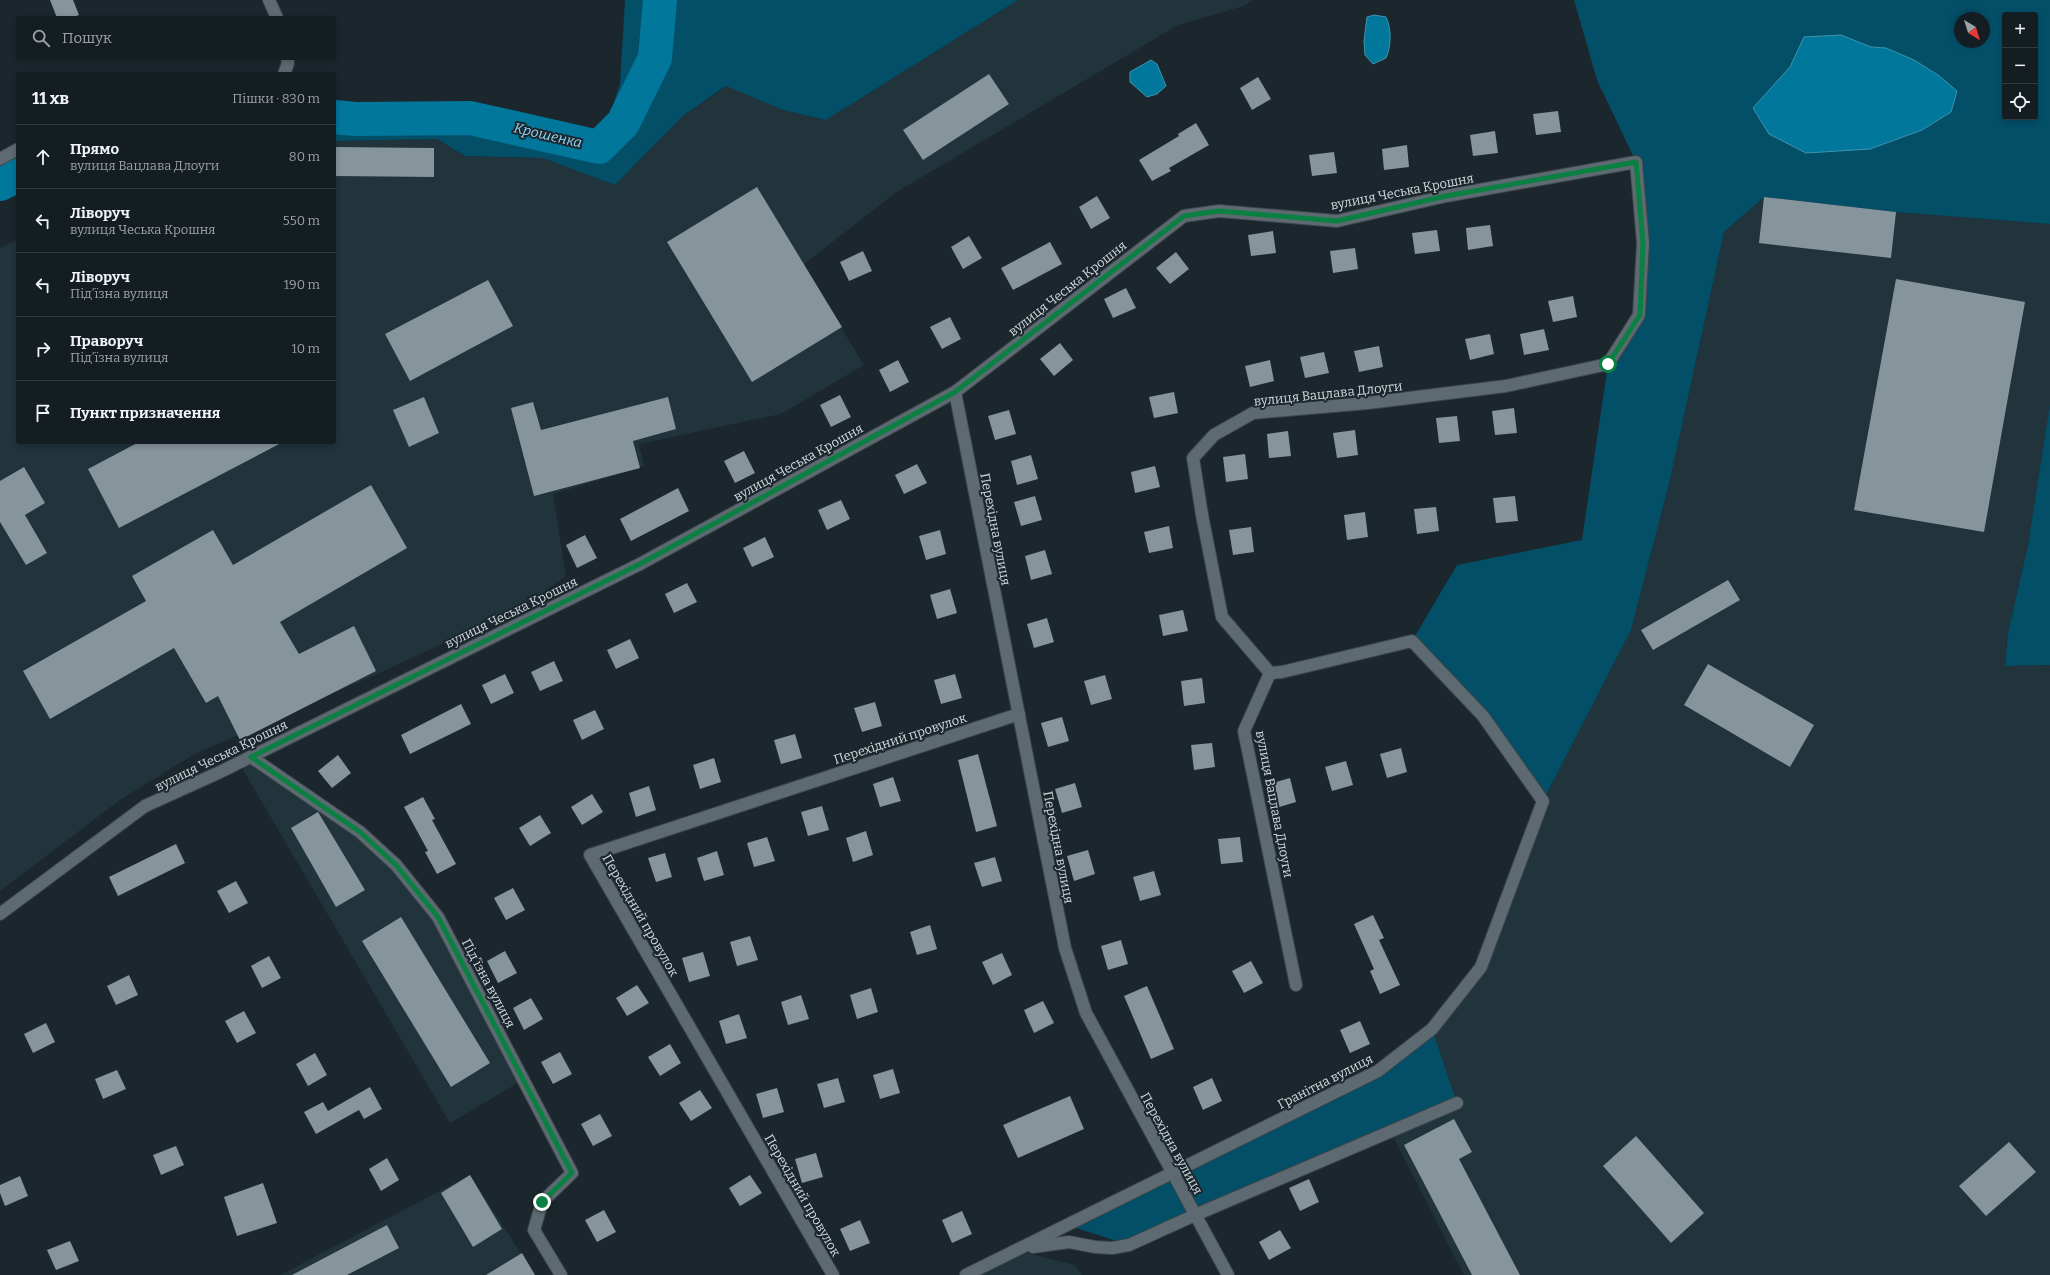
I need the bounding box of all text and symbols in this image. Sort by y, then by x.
north arrow [1954,12,1990,48]
map controls [2002,12,2038,120]
button: + [2002,12,2038,48]
search box [16,16,336,60]
icon: search [30,27,52,49]
text: Пошук [62,29,112,47]
button: − [2002,48,2038,84]
button: locate [2002,84,2038,120]
text: 11 хв [32,88,69,109]
text: Пішки · 830 m [232,91,320,106]
water label: Крошенка [512,119,584,152]
text: Прямо [70,140,119,158]
icon: ahead [32,146,54,168]
text: 80 m [289,149,320,164]
text: вулиця Вацлава Длоуги [70,158,219,173]
street label: вулиця Чеська Крошня [1329,170,1475,213]
text: Ліворуч [70,204,130,222]
icon: left [32,210,54,232]
text: 550 m [283,213,320,228]
text: вулиця Чеська Крошня [70,222,216,237]
street label: вулиця Чеська Крошня [1005,238,1129,339]
text: Ліворуч [70,268,130,286]
icon: left [32,274,54,296]
text: 190 m [284,277,320,292]
text: Підʼїзна вулиця [70,286,169,301]
text: Праворуч [70,332,143,350]
icon: right [32,338,54,360]
text: 10 m [291,341,320,356]
text: Підʼїзна вулиця [70,350,169,365]
route start [1599,355,1617,373]
street label: вулиця Вацлава Длоуги [1253,378,1404,409]
icon: arrive [32,402,54,424]
text: Пункт призначення [70,404,220,422]
street label: вулиця Чеська Крошня [731,421,866,504]
street label: Перехідна вулиця [977,472,1014,587]
street label: вулиця Чеська Крошня [443,574,580,651]
street label: Перехідний провулок [832,710,969,767]
street label: вулиця Чеська Крошня [153,717,290,794]
street label: вулиця Вацлава Длоуги [1253,729,1296,879]
street label: Перехідна вулиця [1040,790,1077,905]
street label: Перехідний провулок [599,851,682,979]
street label: Підʼїзна вулиця [459,936,518,1030]
street label: Гранітна вулиця [1275,1051,1375,1112]
street label: Перехідна вулиця [1137,1090,1206,1197]
street label: Перехідний провулок [761,1131,844,1259]
route end [533,1193,551,1211]

